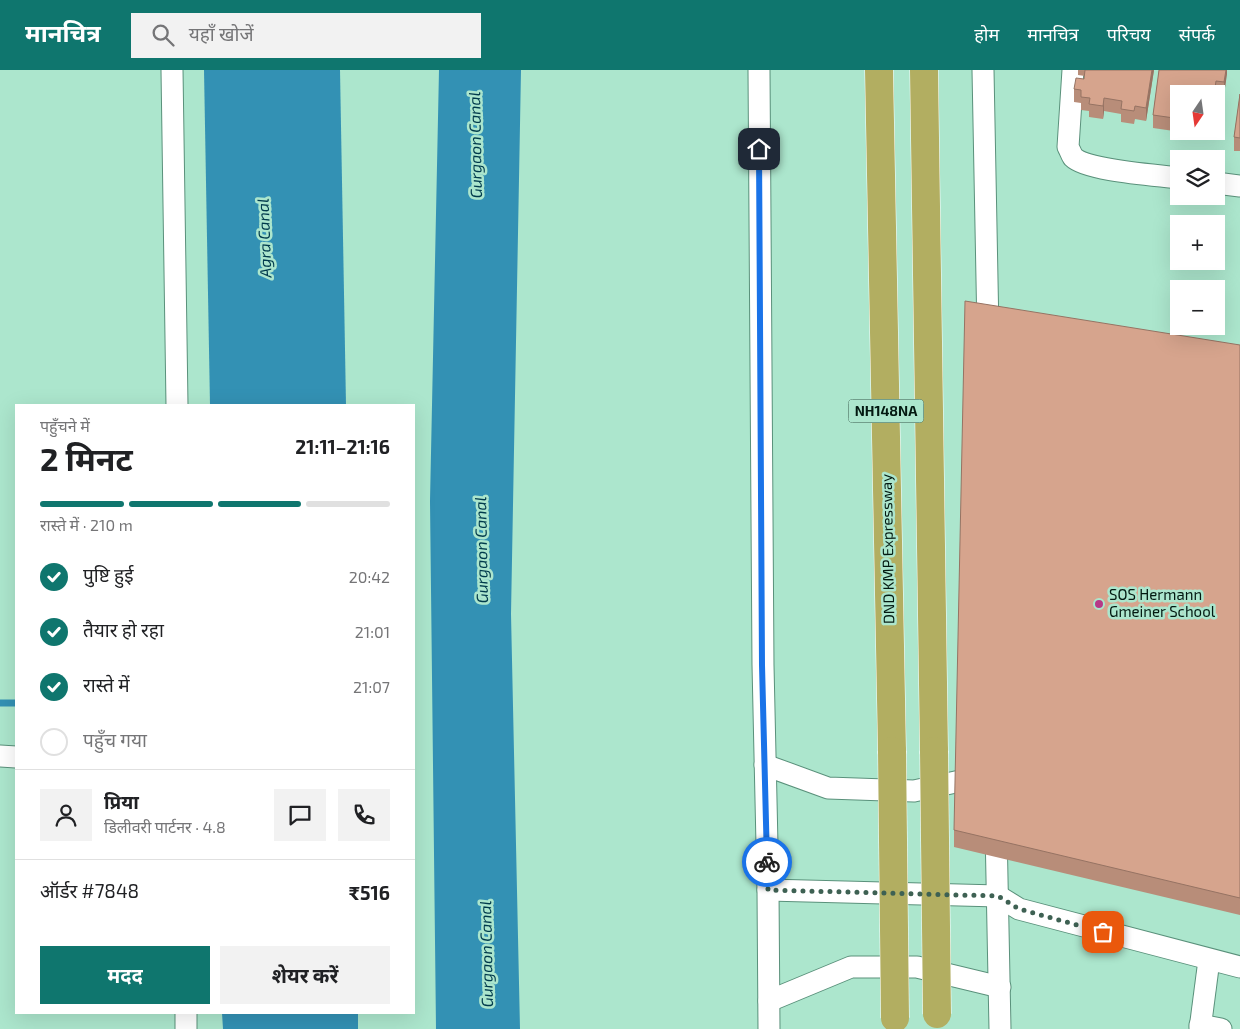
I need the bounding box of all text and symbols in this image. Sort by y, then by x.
search box [131,13,481,58]
text: मानचित्र [25,18,101,47]
icon: search [149,21,177,49]
text: यहाँ खोजें [189,22,254,45]
text: होम [974,23,999,45]
text: मानचित्र [1027,23,1079,45]
text: परिचय [1107,23,1151,45]
text: संपर्क [1179,23,1215,45]
north arrow [1170,85,1225,140]
map controls [1170,85,1225,335]
water label: Gurgaon Canal [464,91,485,199]
pin [738,128,780,170]
icon: home [745,135,773,163]
button: layers [1170,150,1225,205]
water label: Agra Canal [253,198,274,279]
button: + [1170,215,1225,270]
button: − [1170,280,1225,335]
road number: NH148NA [848,400,924,422]
text: पहुँचने में [40,416,90,435]
text: 21:11–21:16 [295,435,390,458]
text: 2 मिनट [40,439,133,477]
street label: DND KMP Expressway [877,474,897,624]
water label: Gurgaon Canal [470,496,491,604]
text: रास्ते में · 210 m [40,515,133,534]
icon: check [40,563,68,591]
text: पुष्टि हुई [83,563,133,586]
text: 20:42 [349,567,390,586]
place label: SOS Hermann Gmeiner School [1109,585,1216,620]
marker: SOS Hermann Gmeiner School [1093,598,1105,610]
icon: check [40,618,68,646]
text: तैयार हो रहा [83,618,164,641]
text: 21:01 [355,622,390,641]
icon: check [40,673,68,701]
text: रास्ते में [83,673,130,696]
text: 21:07 [353,677,390,696]
text: पहुँच गया [83,728,147,751]
button: person [40,789,92,841]
button: chat [274,789,326,841]
button: phone [338,789,390,841]
text: प्रिया [104,790,139,813]
text: डिलीवरी पार्टनर · 4.8 [104,817,226,836]
courier [742,837,792,887]
icon: bike [753,848,781,876]
text: ऑर्डर #7848 [40,879,139,902]
text: ₹516 [349,881,390,904]
water label: Gurgaon Canal [475,900,496,1008]
pin [1082,911,1124,953]
icon: bag [1089,918,1117,946]
button: मदद [40,946,210,1004]
button: शेयर करें [220,946,390,1004]

